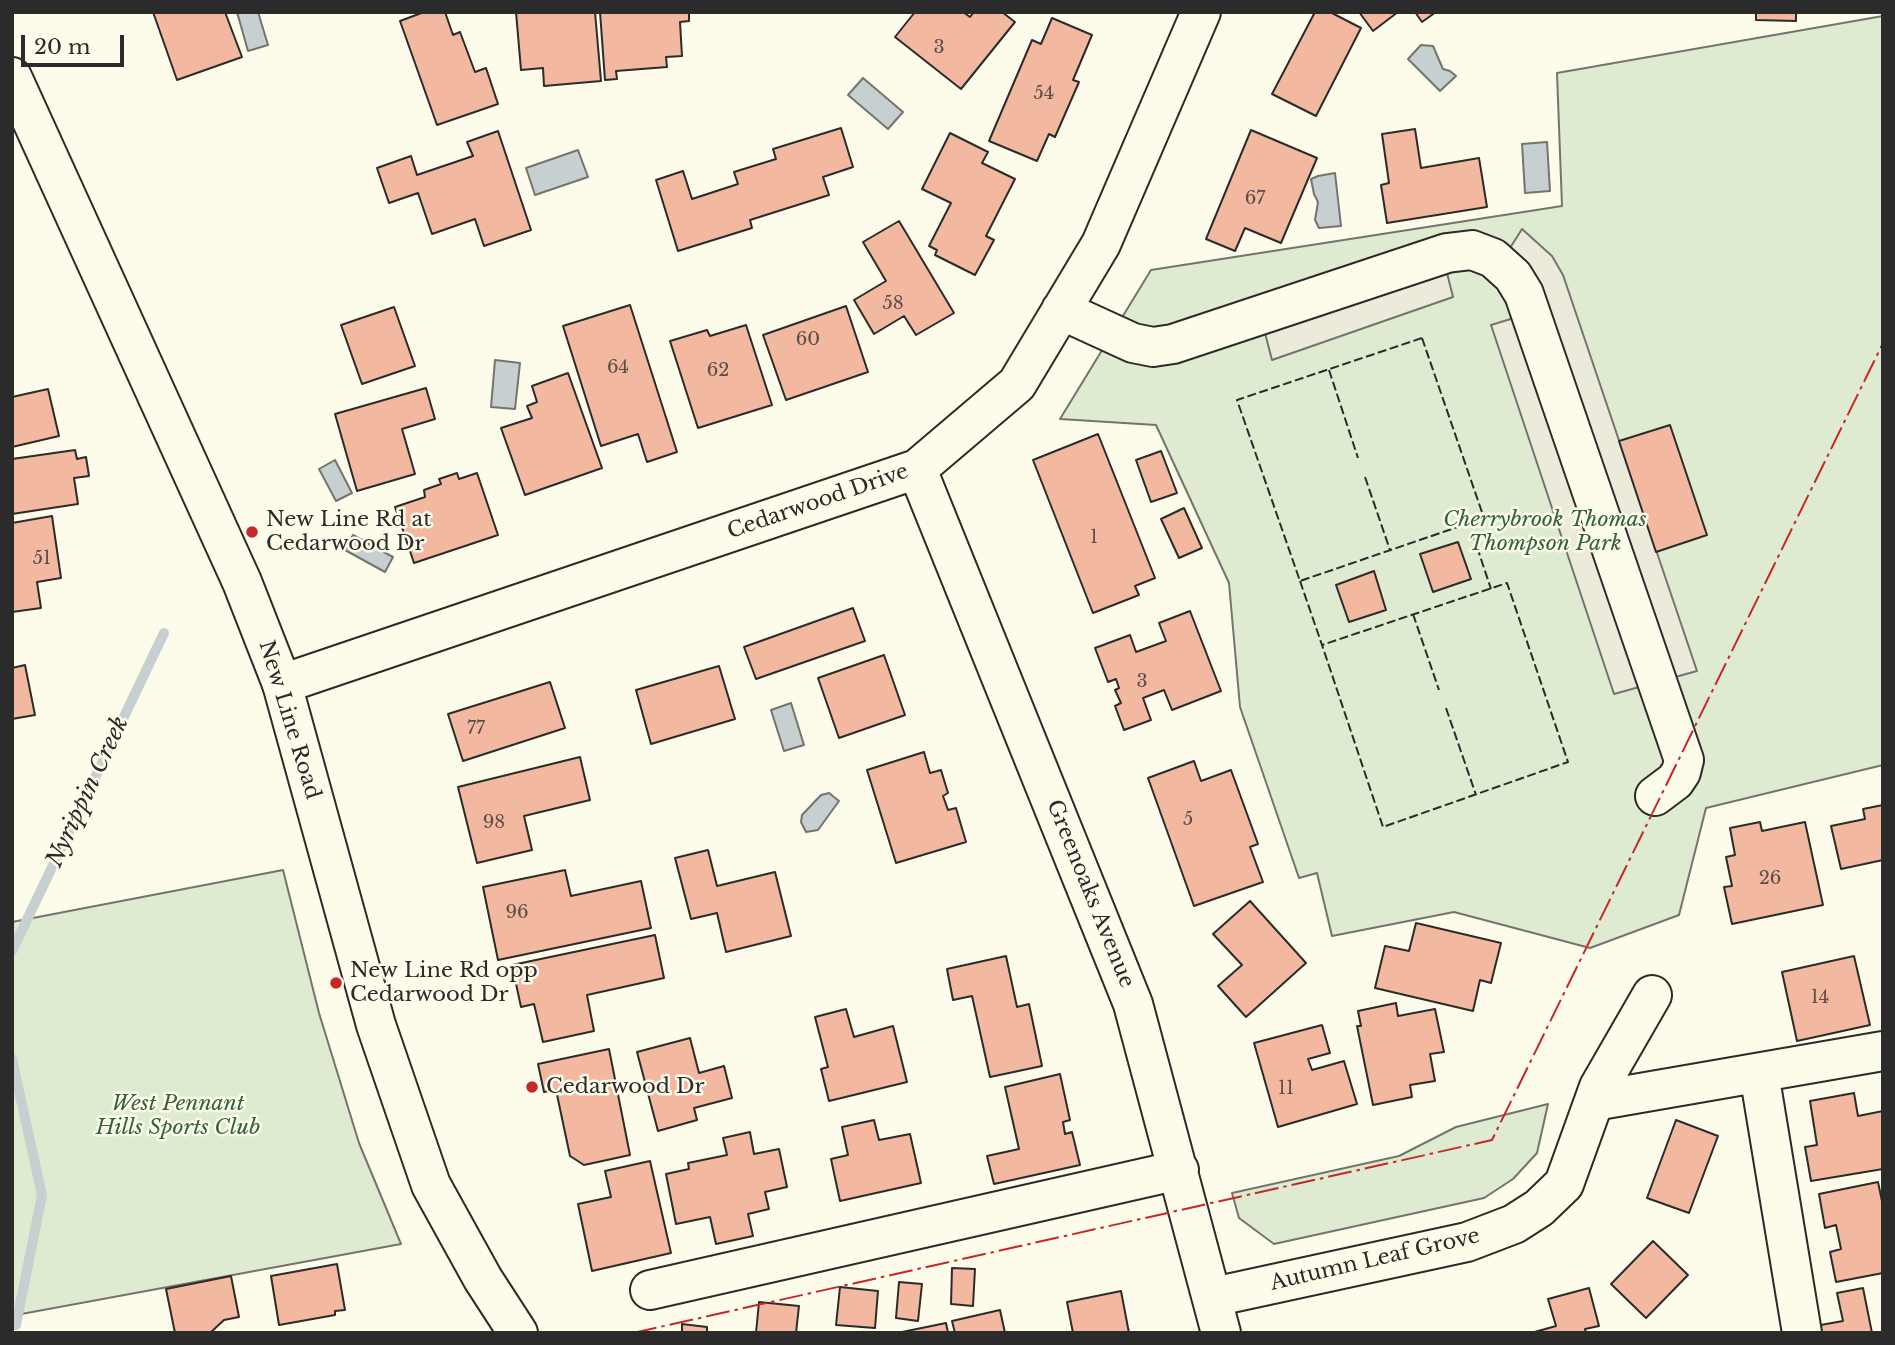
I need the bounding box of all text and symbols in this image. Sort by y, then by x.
scale bar [24,21,128,65]
text: 20 m [34,34,91,60]
house number: 3 [933,37,945,59]
house number: 54 [1034,83,1054,105]
house number: 67 [1245,188,1265,210]
house number: 58 [882,293,904,315]
house number: 60 [796,329,820,351]
house number: 64 [607,357,629,379]
house number: 62 [707,360,729,382]
street label: Cedarwood Drive [724,459,912,545]
place label: New Line Rd at Cedarwood Dr [266,507,431,557]
park label: Cherrybrook Thomas Thompson Park [1443,507,1647,557]
marker: New Line Rd at Cedarwood Dr [244,524,260,540]
house number: 1 [1090,527,1098,549]
house number: 51 [33,548,51,570]
street label: New Line Road [253,637,325,803]
house number: 3 [1136,671,1148,693]
water label: Nyrippin Creek [41,712,135,872]
house number: 77 [467,718,485,740]
street label: Greenoaks Avenue [1041,796,1139,992]
house number: 5 [1183,809,1193,831]
house number: 98 [483,812,505,834]
house number: 26 [1759,868,1781,890]
house number: 96 [505,902,529,924]
place label: New Line Rd opp Cedarwood Dr [350,958,538,1008]
marker: New Line Rd opp Cedarwood Dr [328,975,344,991]
house number: 14 [1811,987,1829,1009]
place label: Cedarwood Dr [546,1074,704,1100]
house number: 11 [1278,1078,1294,1100]
marker: Cedarwood Dr [524,1079,540,1095]
park label: West Pennant Hills Sports Club [96,1091,260,1141]
street label: Autumn Leaf Grove [1268,1224,1482,1296]

